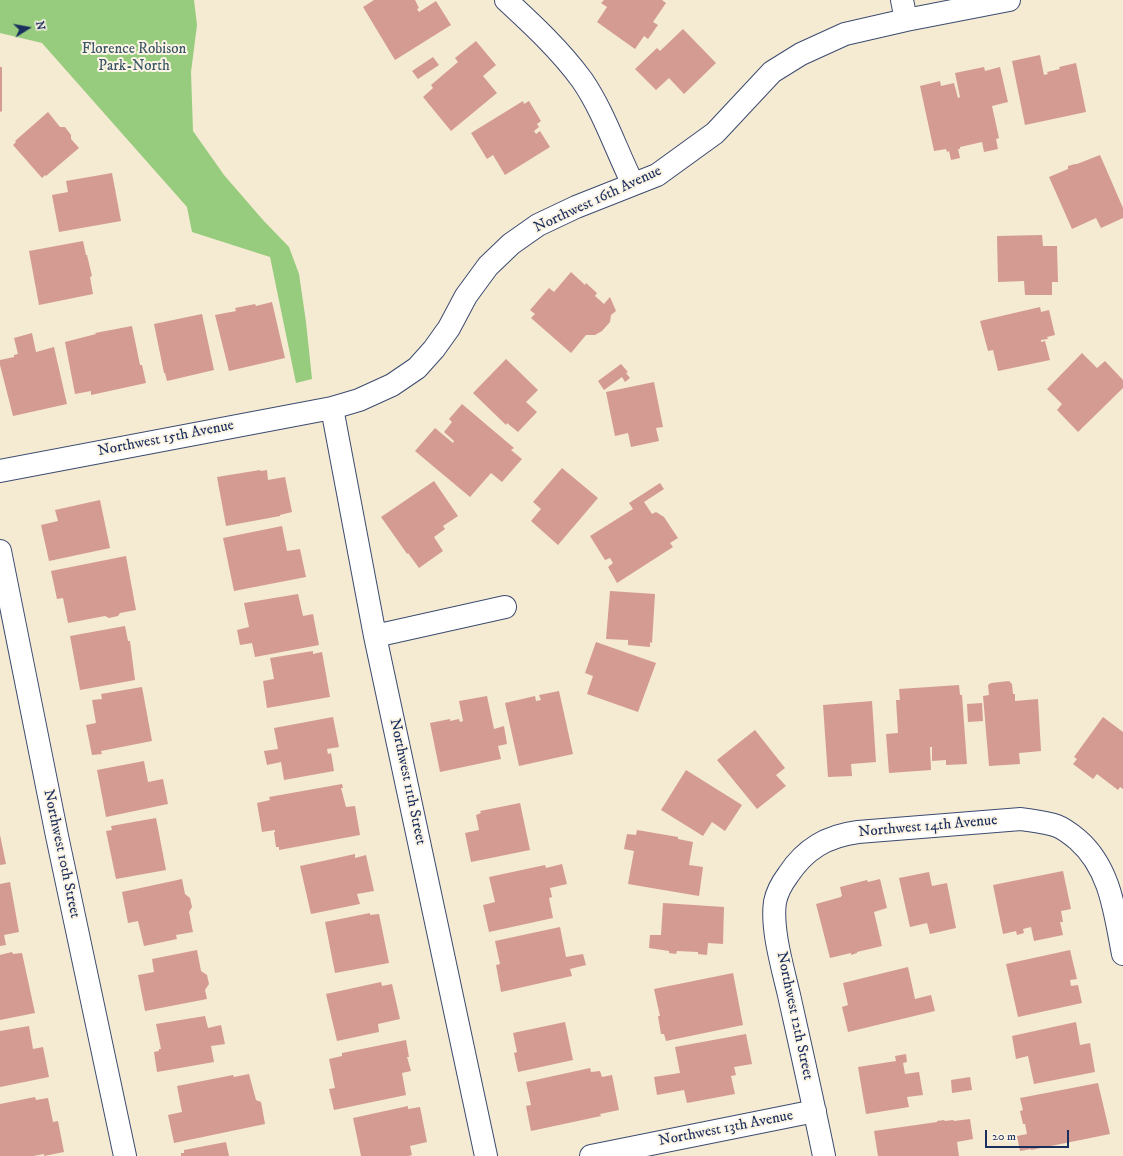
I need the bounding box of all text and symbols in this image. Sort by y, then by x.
north arrow [8,8,48,48]
text: N [32,20,48,31]
park label: Florence Robison Park-North [82,41,186,76]
street label: Northwest 16th Avenue [531,163,665,237]
street label: Northwest 15th Avenue [96,417,236,461]
street label: Northwest 11th Street [385,717,429,847]
street label: Northwest 10th Street [39,788,83,920]
street label: Northwest 14th Avenue [858,812,998,842]
street label: Northwest 12th Street [772,950,816,1082]
street label: Northwest 13th Avenue [657,1107,795,1151]
scale bar [987,1122,1071,1148]
text: 20 m [992,1129,1016,1144]

